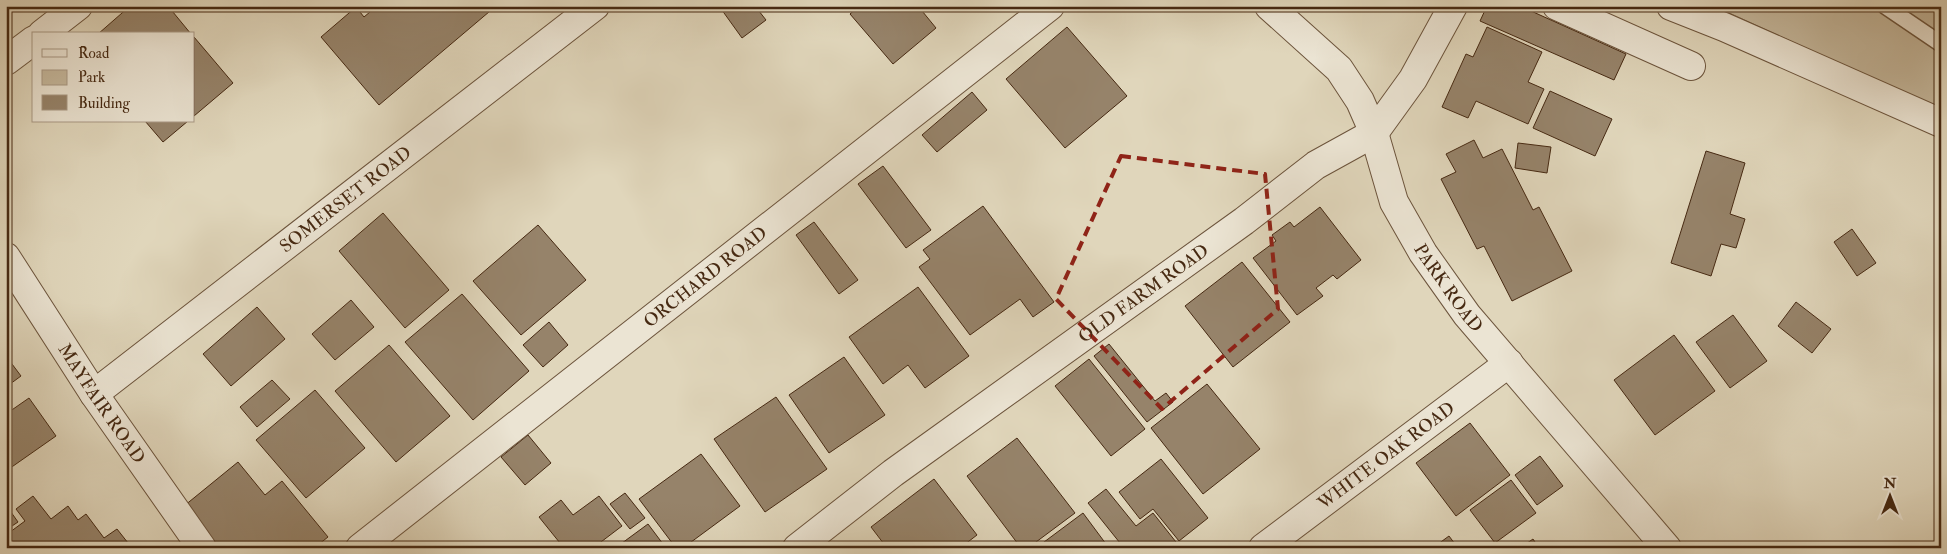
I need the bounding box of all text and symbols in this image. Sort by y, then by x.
legend [32,32,195,122]
text: Road [78,44,110,63]
text: Park [78,68,105,87]
text: Building [78,94,130,113]
street label: SOMERSET ROAD [275,141,416,258]
street label: ORCHARD ROAD [639,221,772,332]
street label: OLD FARM ROAD [1074,239,1213,348]
street label: PARK ROAD [1409,240,1488,337]
street label: MAYFAIR ROAD [53,339,151,468]
street label: WHITE OAK ROAD [1312,396,1459,515]
north arrow [1864,472,1914,522]
text: N [1883,475,1897,492]

